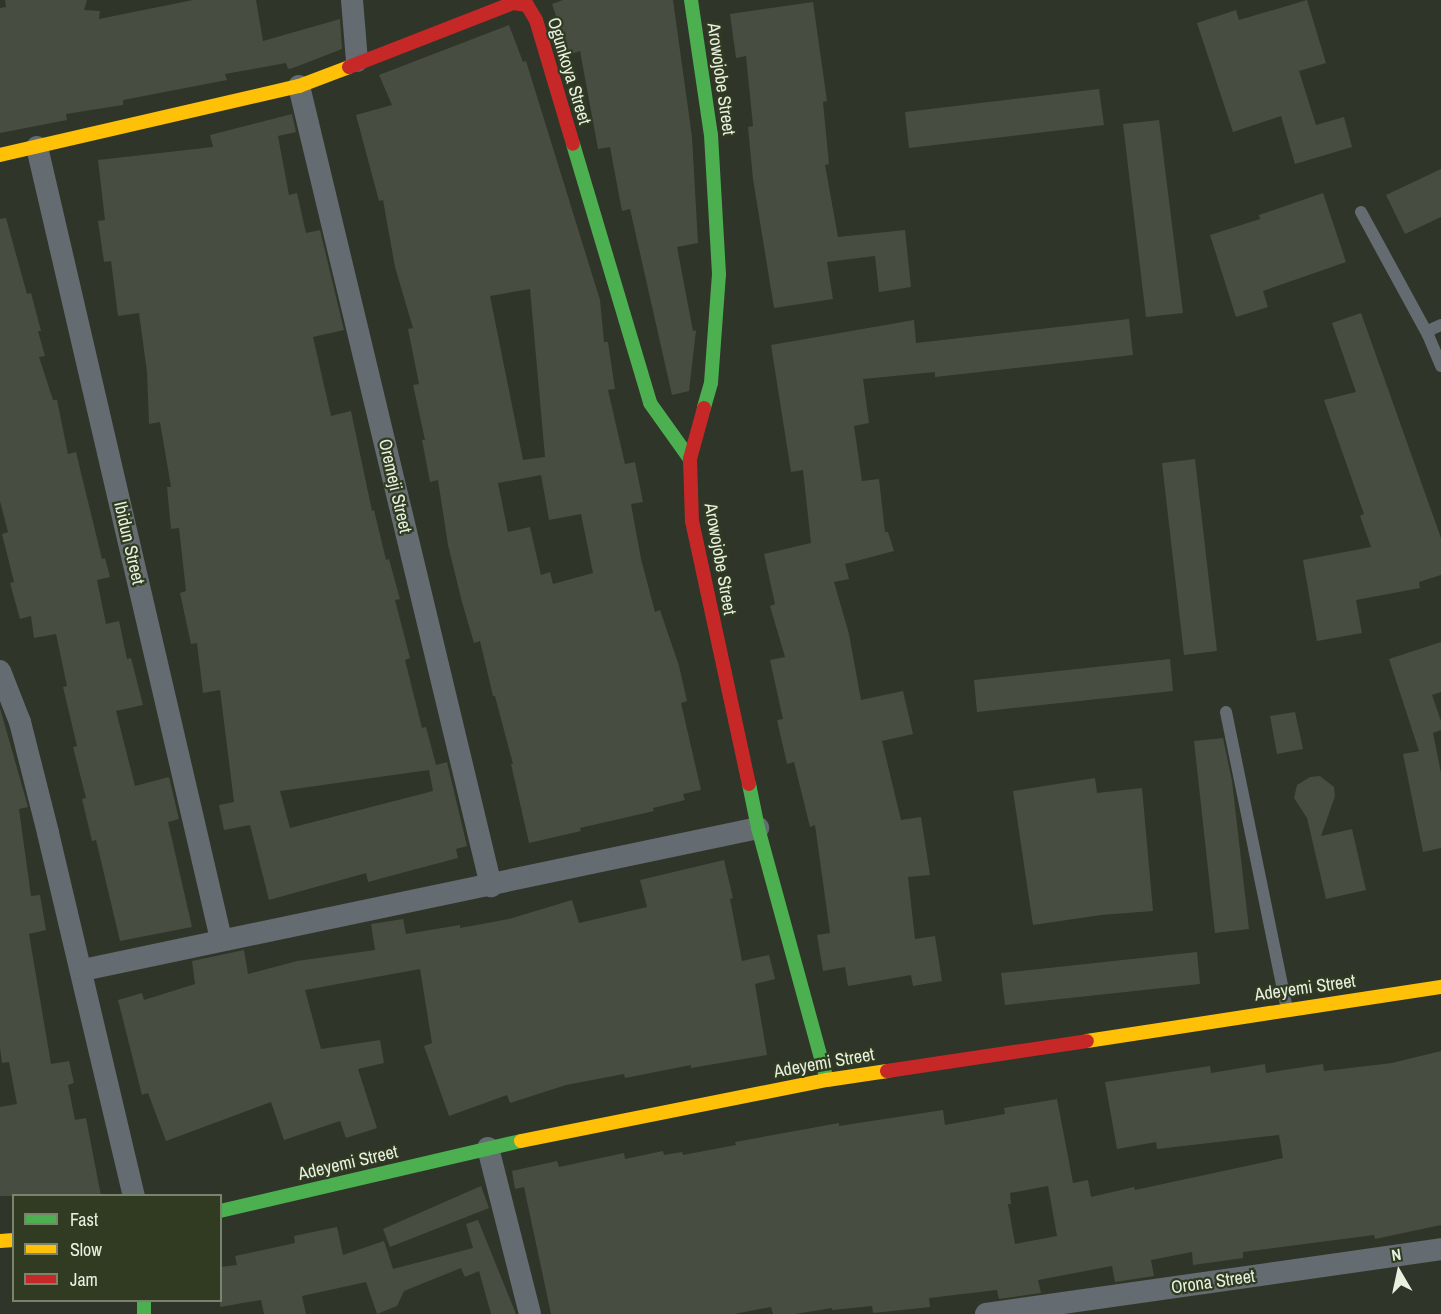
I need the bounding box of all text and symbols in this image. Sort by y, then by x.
street label: Ogunkoya Street [542,15,596,127]
street label: Arowojobe Street [702,21,740,137]
street label: Oremeji Street [374,437,416,535]
street label: Ibidun Street [109,499,149,587]
street label: Arowojobe Street [700,501,740,617]
street label: Adeyemi Street [1253,970,1357,1006]
street label: Adeyemi Street [772,1044,876,1082]
street label: Adeyemi Street [296,1141,400,1185]
legend [12,1194,222,1302]
text: Fast [70,1207,98,1232]
text: Slow [70,1237,102,1262]
north arrow [1369,1242,1429,1302]
text: N [1390,1243,1403,1266]
street label: Orona Street [1170,1265,1256,1299]
text: Jam [70,1267,98,1292]

